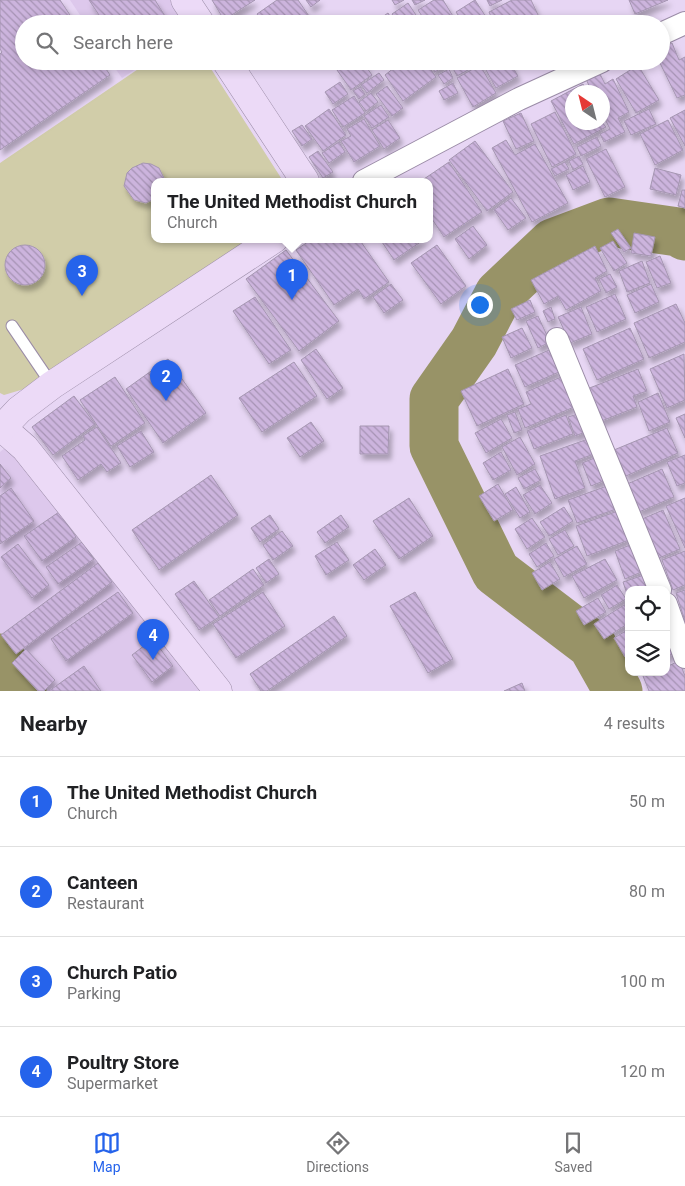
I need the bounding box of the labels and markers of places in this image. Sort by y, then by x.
pin: 3 [66,255,98,296]
pin: 1 [276,259,308,300]
pin: 2 [150,360,182,401]
pin: 4 [137,619,169,660]

